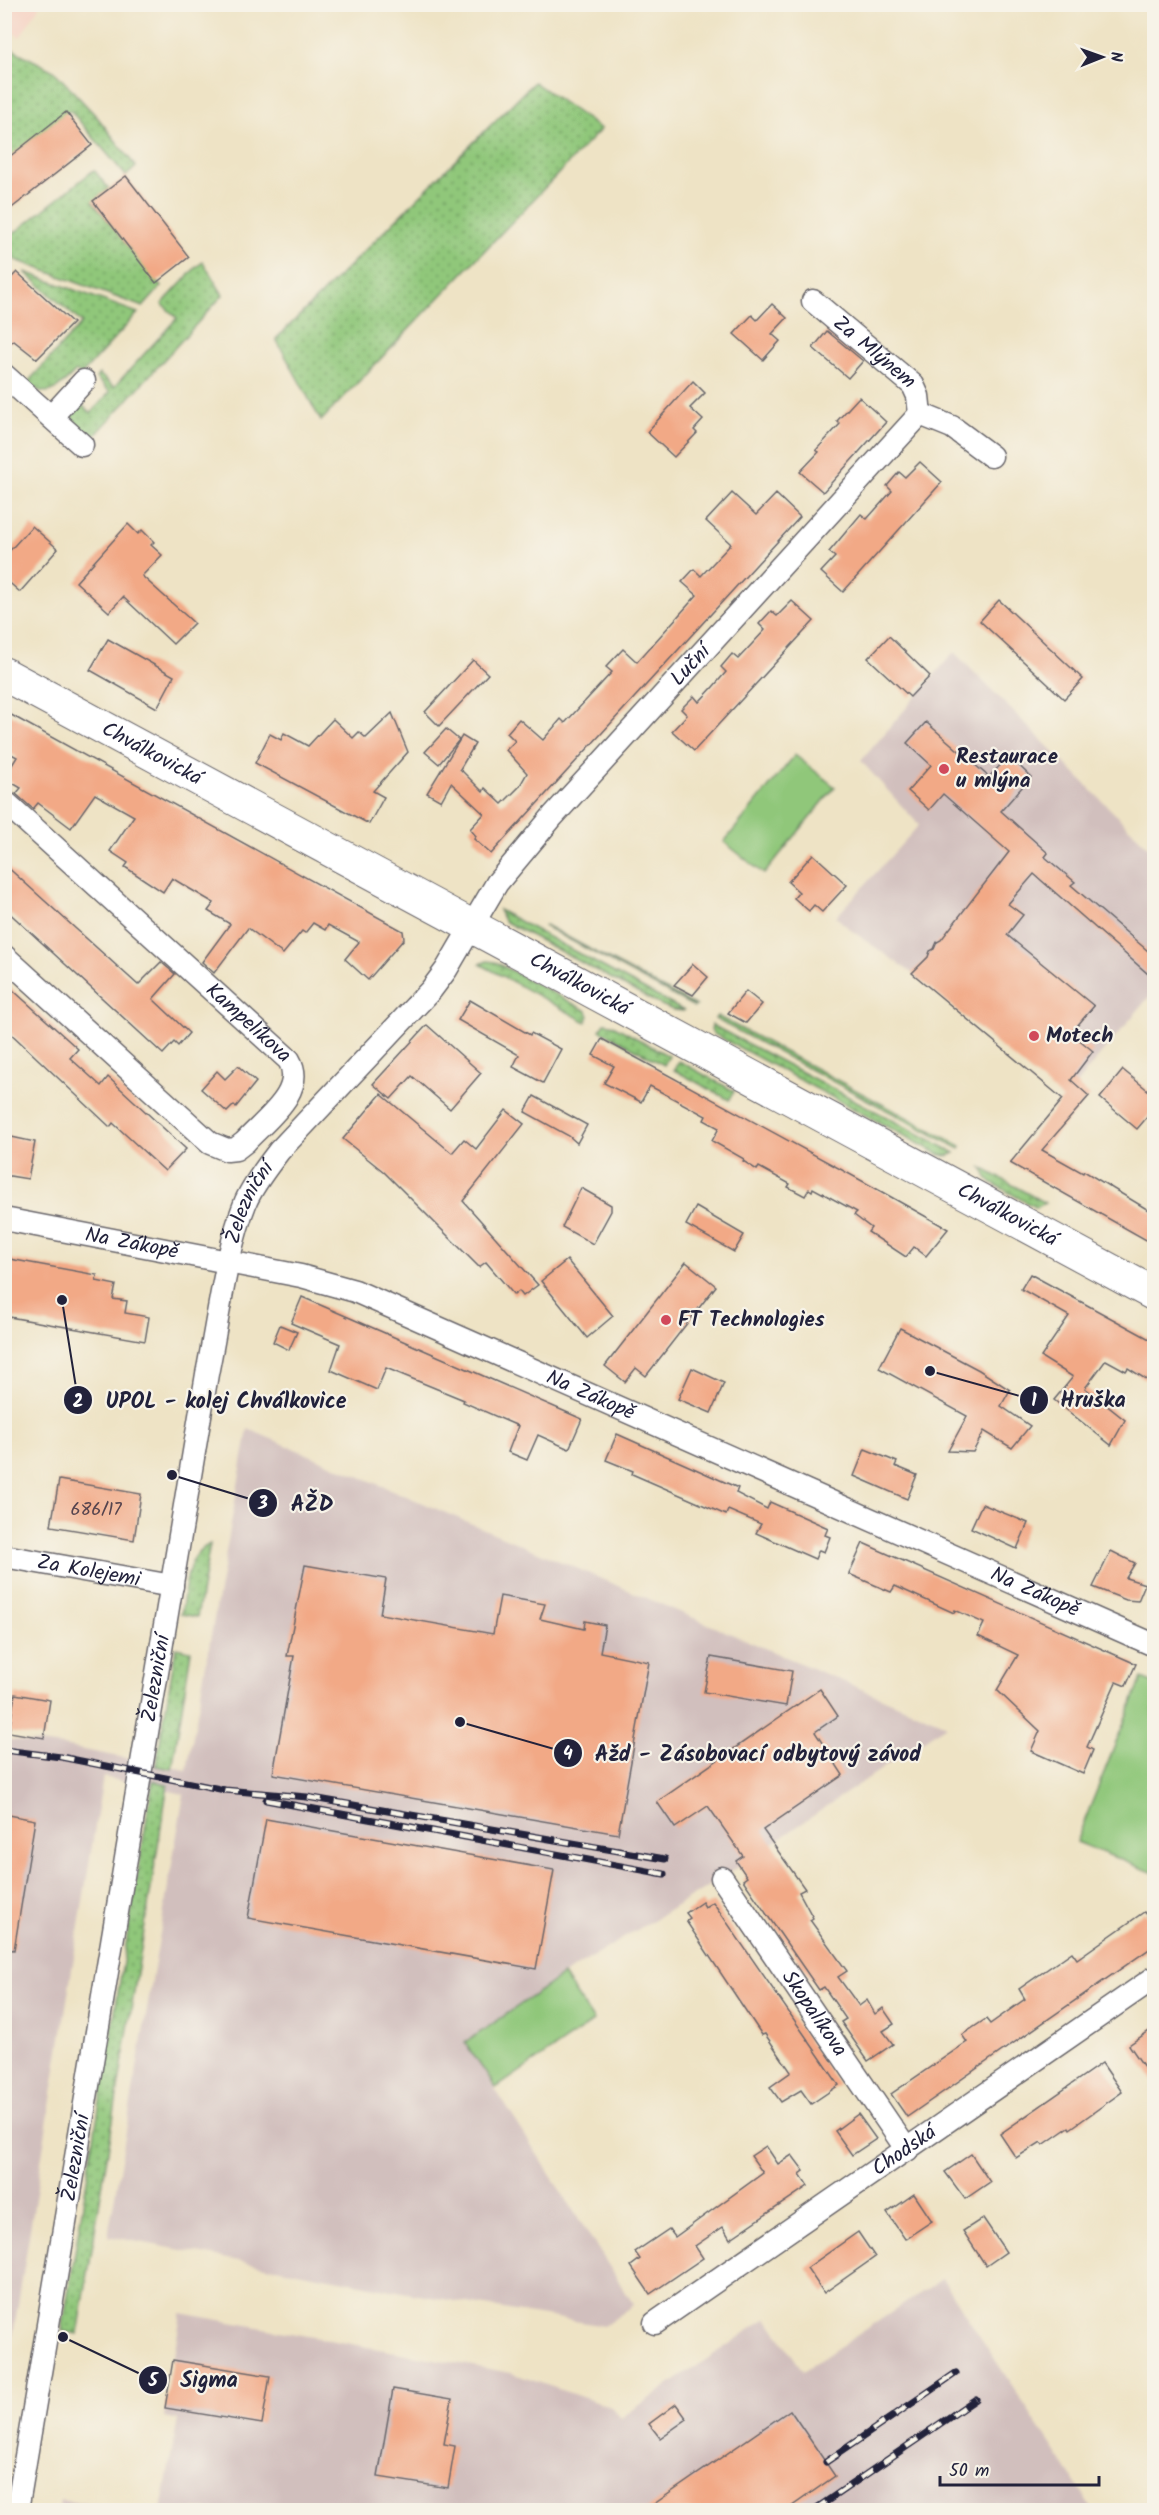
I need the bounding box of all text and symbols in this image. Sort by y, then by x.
north arrow [1072,27,1132,87]
text: N [1103,51,1128,62]
street label: Za Mlýnem [825,308,923,397]
street label: Luční [662,635,721,694]
street label: Chválkovická [96,713,210,795]
place label: Restaurace u mlýna [956,741,1058,798]
marker: Restaurace u mlýna [937,762,951,776]
street label: Chválkovická [523,944,638,1026]
street label: Kampelíkova [198,975,299,1071]
place label: Motech [1046,1020,1113,1053]
marker: Motech [1027,1029,1041,1043]
street label: Železniční [217,1152,284,1248]
street label: Chválkovická [951,1174,1066,1257]
street label: Na Zákopě [82,1218,182,1269]
place label: FT Technologies [678,1304,825,1337]
marker: FT Technologies [659,1313,673,1327]
street label: Na Zákopě [541,1361,641,1430]
callout: UPOL - kolej Chválkovice [63,1380,358,1420]
callout: Hruška [1019,1380,1138,1420]
text: Hruška [1060,1384,1126,1419]
text: UPOL - kolej Chválkovice [106,1385,347,1420]
text: 1 [1031,1387,1037,1416]
text: 2 [73,1388,83,1417]
callout: AŽD [248,1483,345,1523]
text: AŽD [291,1488,334,1523]
text: 3 [257,1490,268,1519]
house number: 686/17 [70,1496,122,1525]
street label: Za Kolejemi [34,1546,144,1597]
street label: Na Zákopě [985,1558,1085,1627]
street label: Železniční [133,1629,180,1725]
callout: Ažd - Zásobovací odbytový závod [553,1733,933,1773]
text: Ažd - Zásobovací odbytový závod [595,1738,922,1773]
text: 4 [563,1740,573,1769]
street label: Skopalíkova [773,1964,856,2064]
street label: Železniční [52,2109,100,2204]
street label: Chodská [865,2115,945,2185]
callout: Sigma [138,2360,250,2400]
text: Sigma [180,2364,238,2399]
text: 5 [147,2367,159,2396]
scale bar [940,2449,1099,2487]
text: 50 m [949,2457,989,2486]

